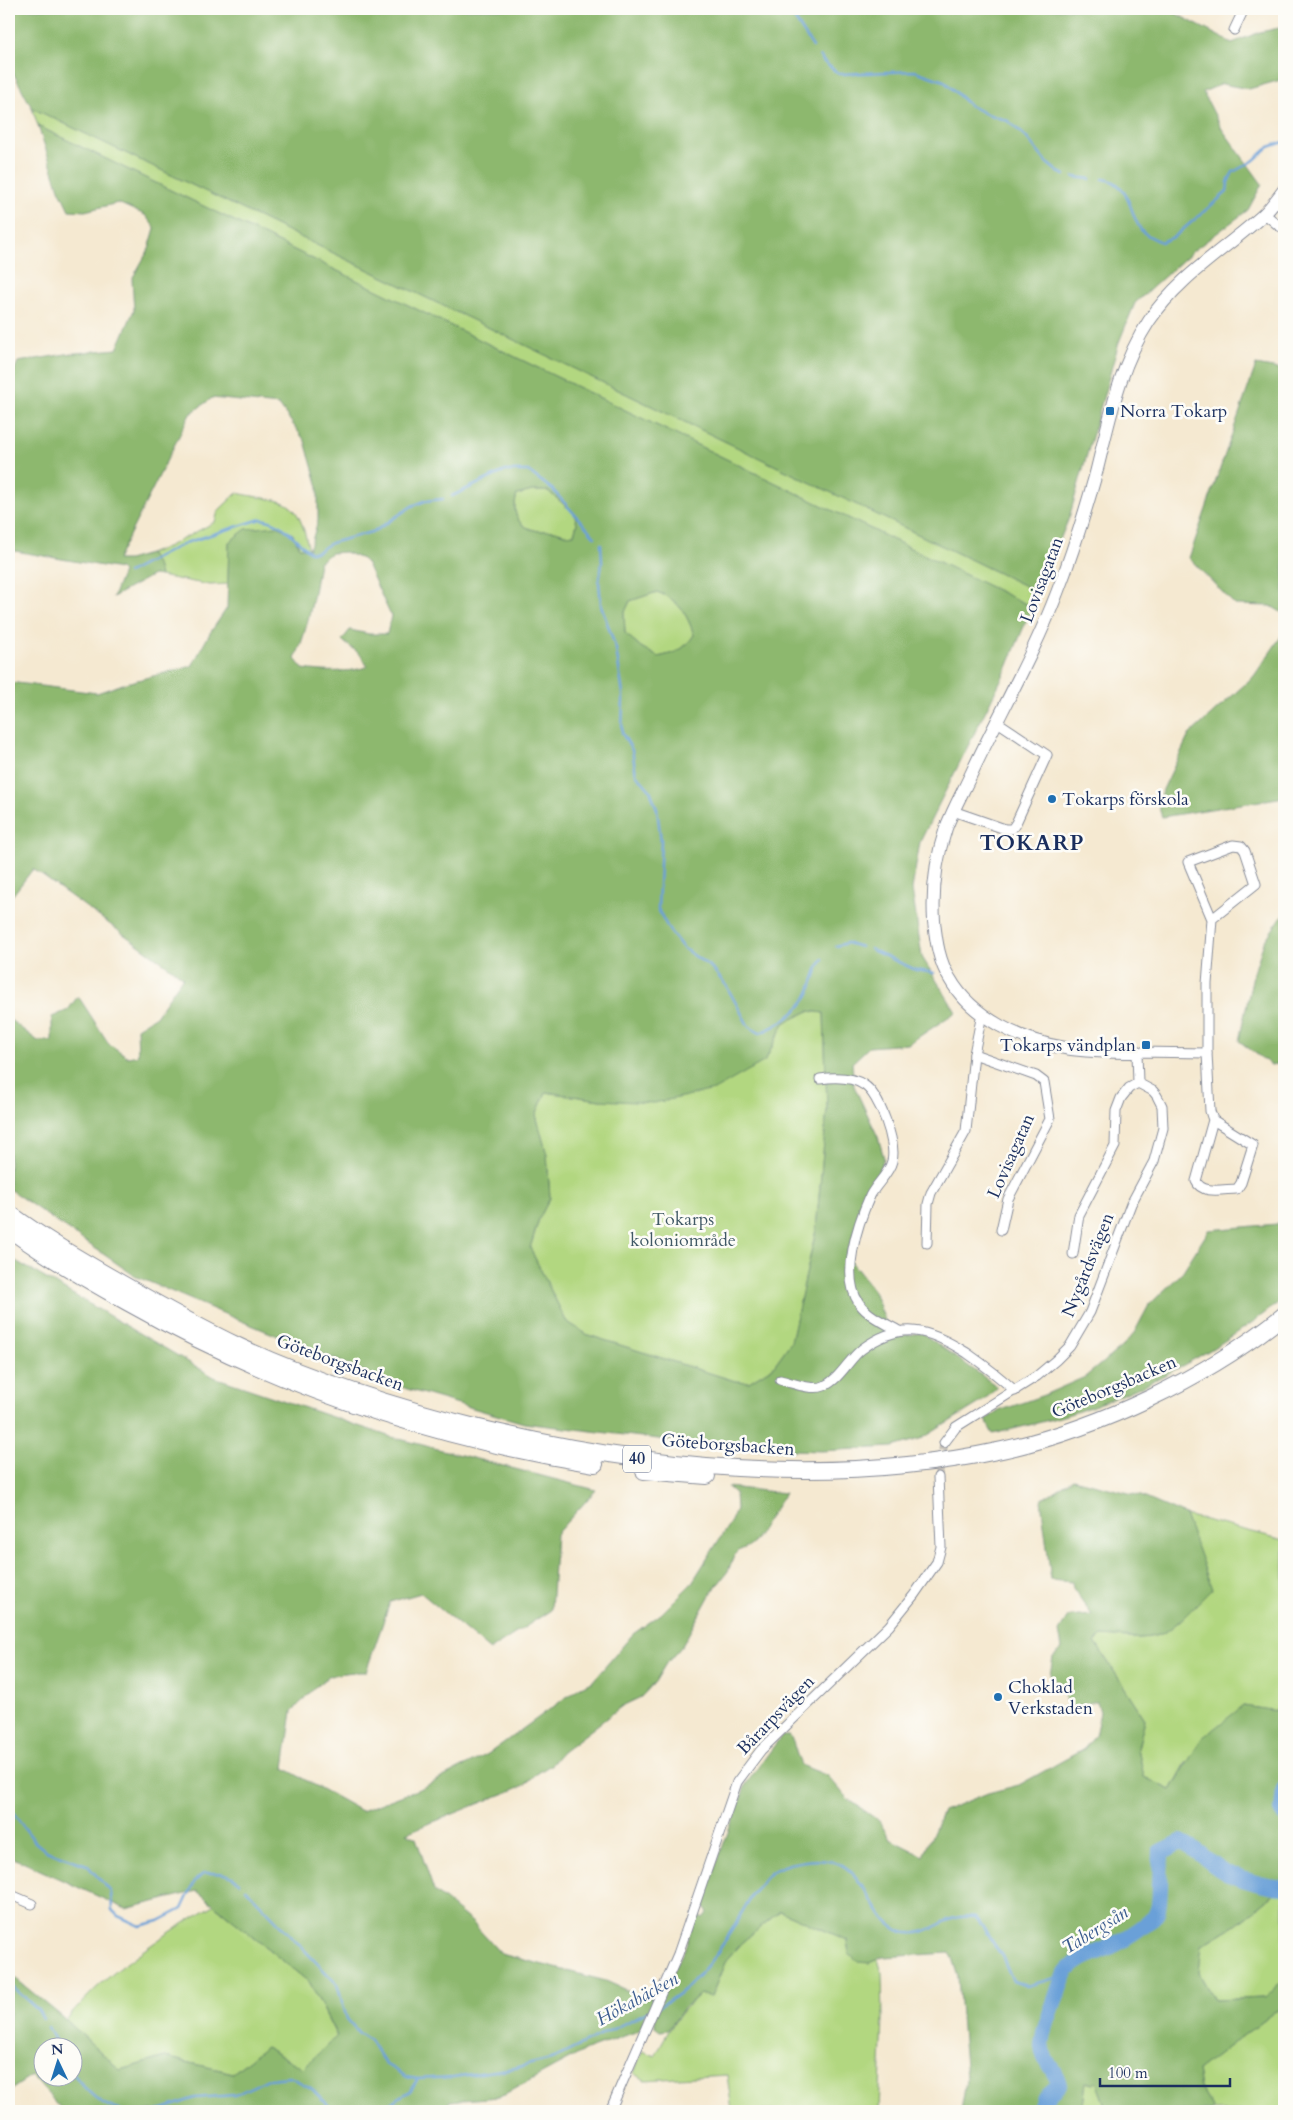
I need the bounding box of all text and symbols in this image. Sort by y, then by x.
place label: Norra Tokarp [1120,399,1227,424]
marker: Norra Tokarp [1104,405,1116,417]
street label: Lovisagatan [1014,533,1070,627]
place label: Tokarps förskola [1062,787,1189,812]
marker: Tokarps förskola [1046,793,1058,805]
district label: TOKARP [979,828,1085,858]
place label: Tokarps vändplan [1000,1033,1137,1058]
marker: Tokarps vändplan [1140,1039,1152,1051]
street label: Lovisagatan [981,1109,1041,1202]
park label: Tokarps koloniområde [630,1207,736,1253]
street label: Nygårdsvägen [1056,1208,1121,1321]
street label: Göteborgsbacken [273,1328,408,1398]
street label: Göteborgsbacken [1048,1349,1181,1425]
street label: Göteborgsbacken [660,1428,796,1462]
road number: 40 [623,1446,651,1472]
street label: Bårarpsvägen [732,1669,821,1760]
place label: Choklad Verkstaden [1008,1675,1094,1721]
marker: Choklad Verkstaden [992,1691,1004,1703]
water label: Tabergsån [1057,1899,1134,1960]
water label: Hökabäcken [591,1965,683,2032]
north arrow [32,2038,82,2088]
text: N [50,2040,64,2059]
scale bar [1100,2055,1230,2087]
text: 100 m [1108,2063,1148,2083]

